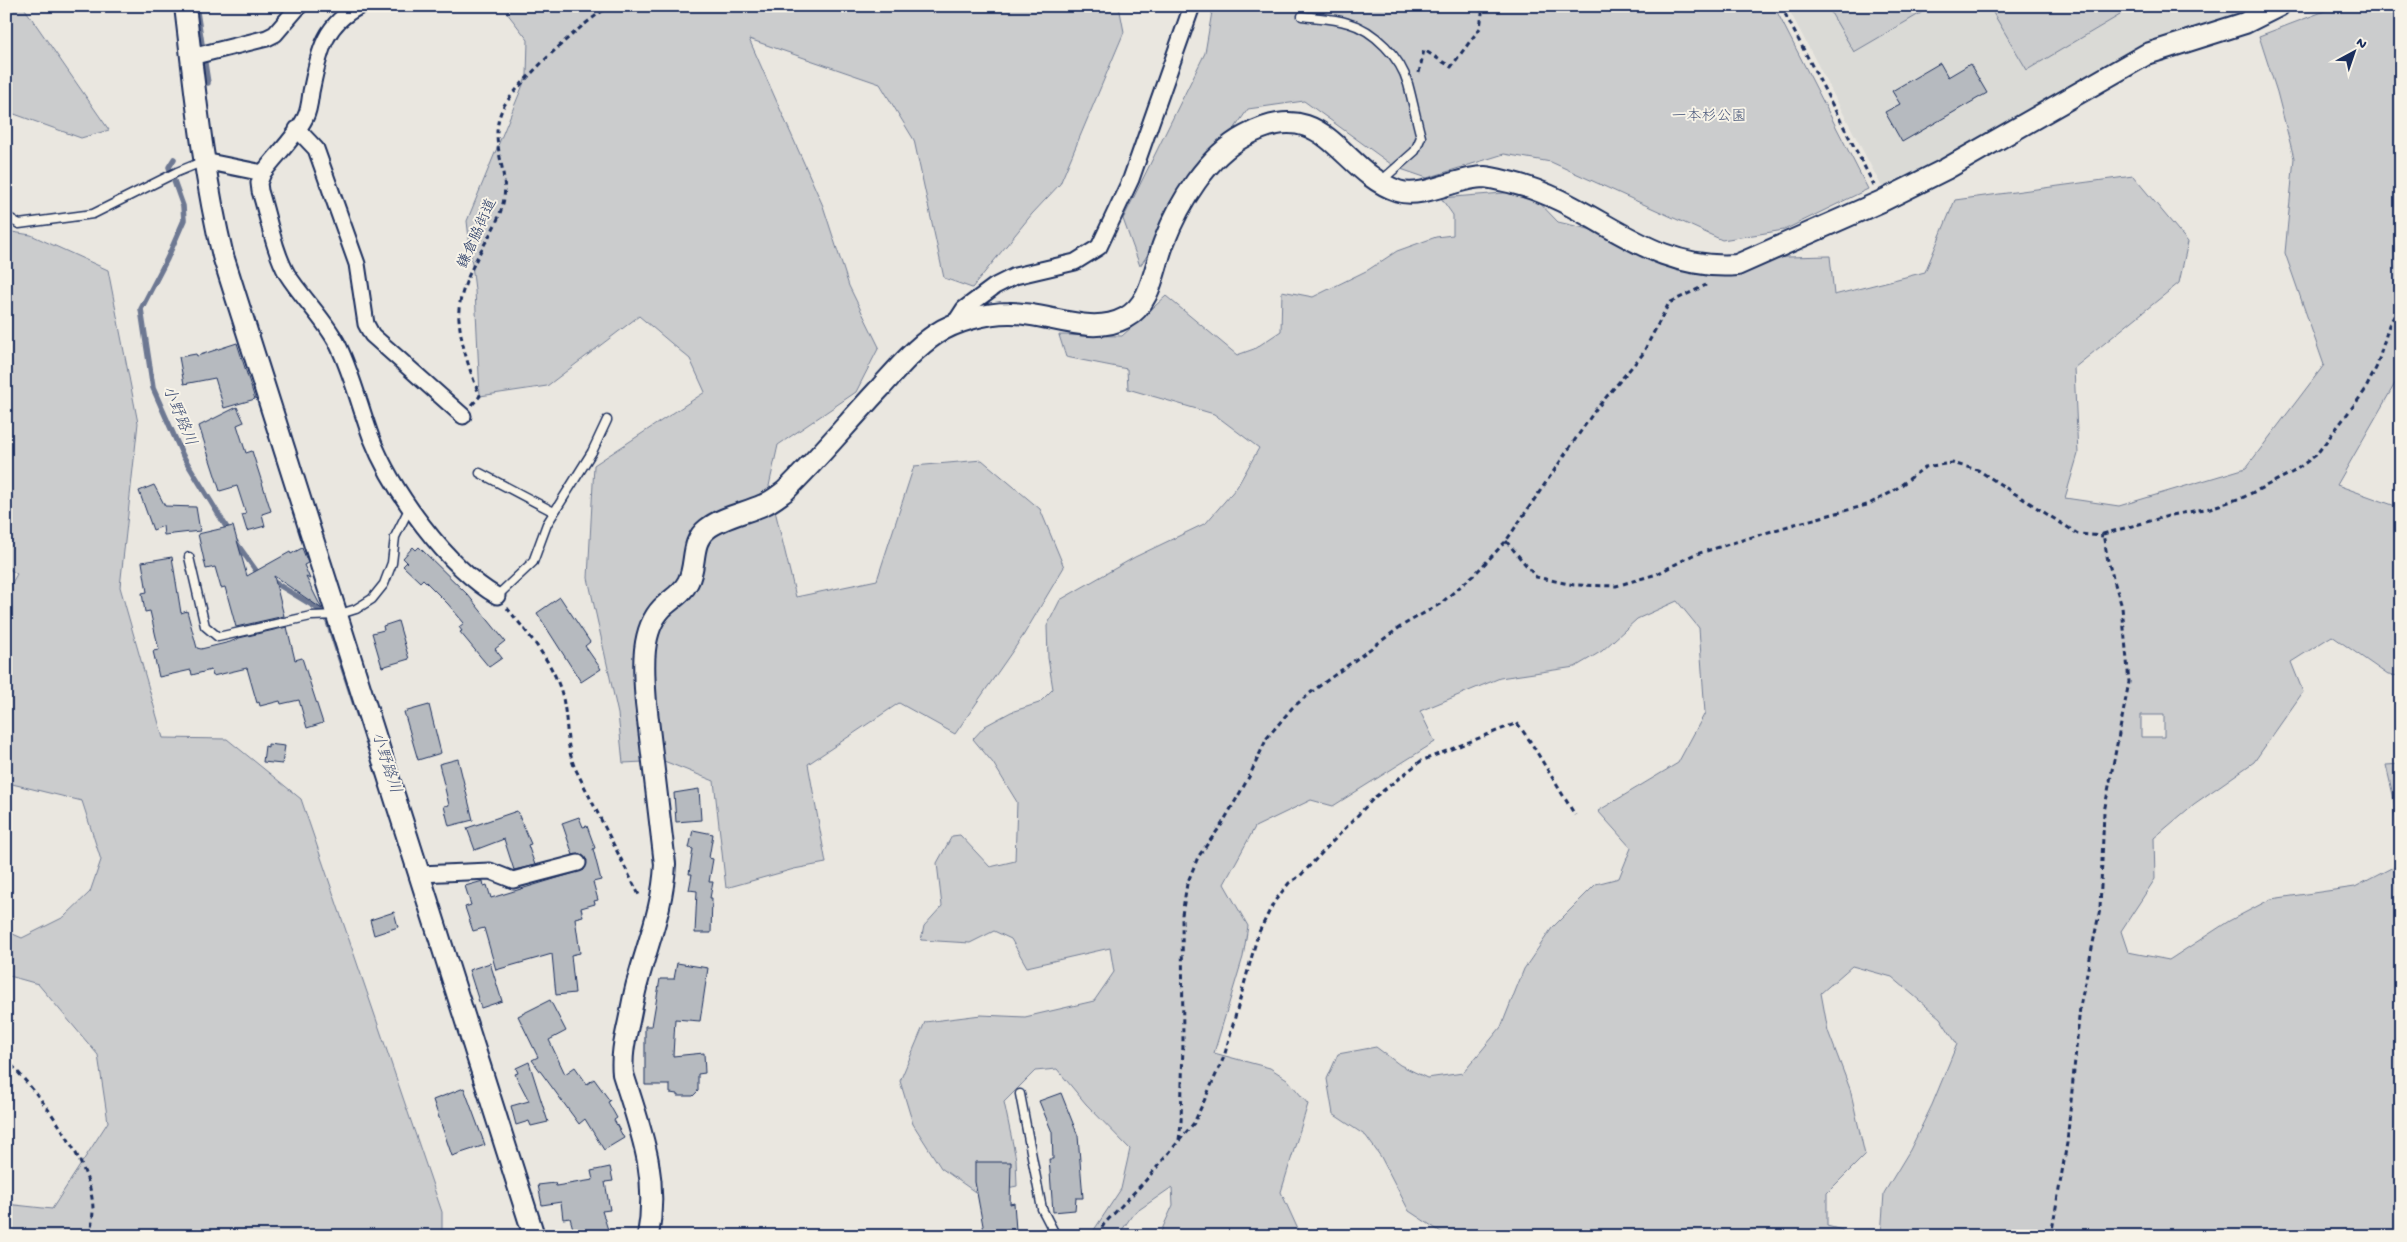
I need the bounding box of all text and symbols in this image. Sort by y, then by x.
north arrow [2330,28,2380,78]
text: N [2352,35,2370,53]
park label: 一本杉公園 [1671,107,1747,126]
street label: 鎌倉脇街道 [453,195,501,272]
water label: 小野路川 [157,383,200,450]
water label: 小野路川 [366,729,405,796]

